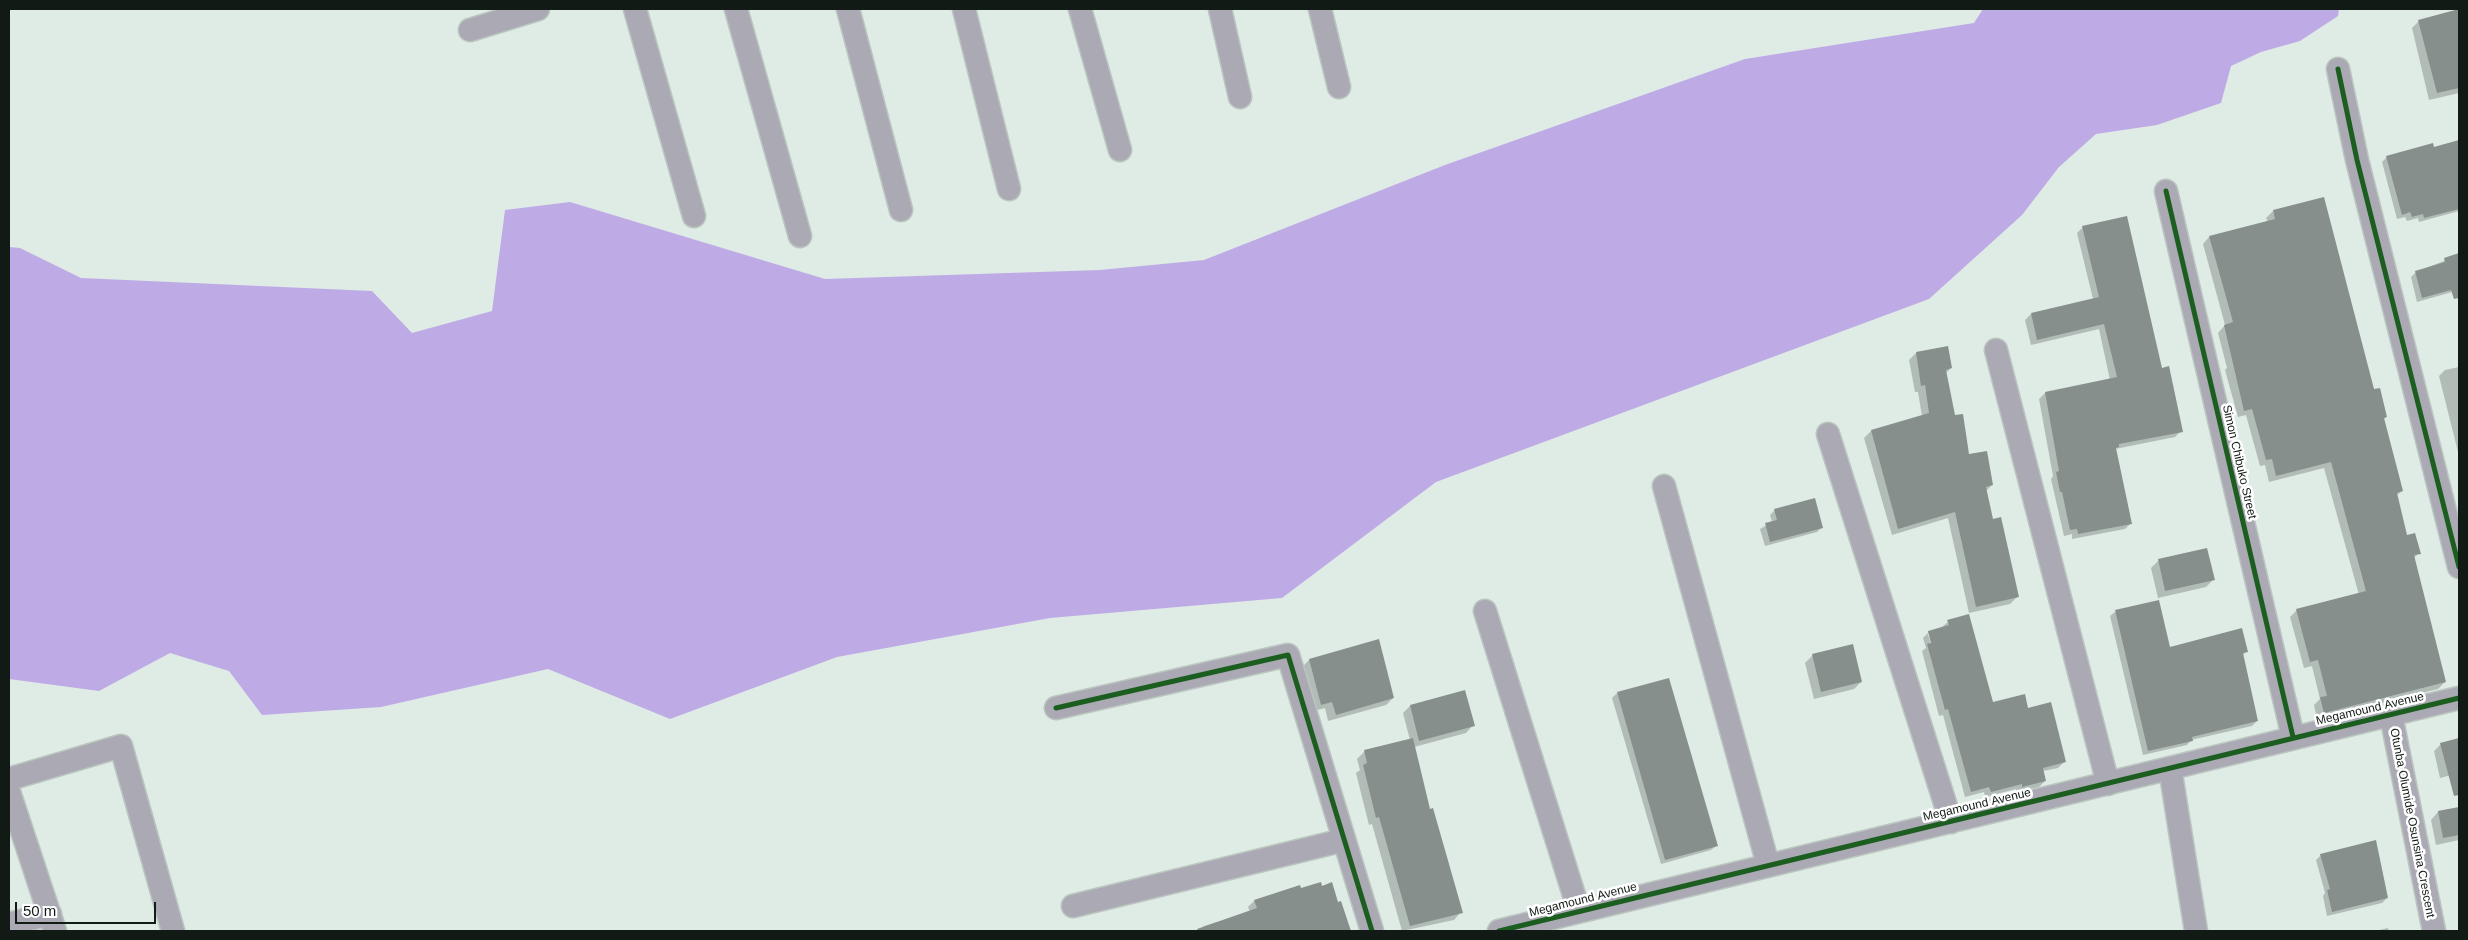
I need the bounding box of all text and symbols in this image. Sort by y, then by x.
street label: Simon Chibuko Street [2219,404,2259,520]
street label: Megamound Avenue [2315,690,2425,728]
street label: Otunba Olumide Osunsina Crescent [2387,727,2437,919]
street label: Megamound Avenue [1922,786,2032,824]
street label: Megamound Avenue [1528,880,1638,920]
scale bar [18,892,159,924]
text: 50 m [23,902,56,919]

